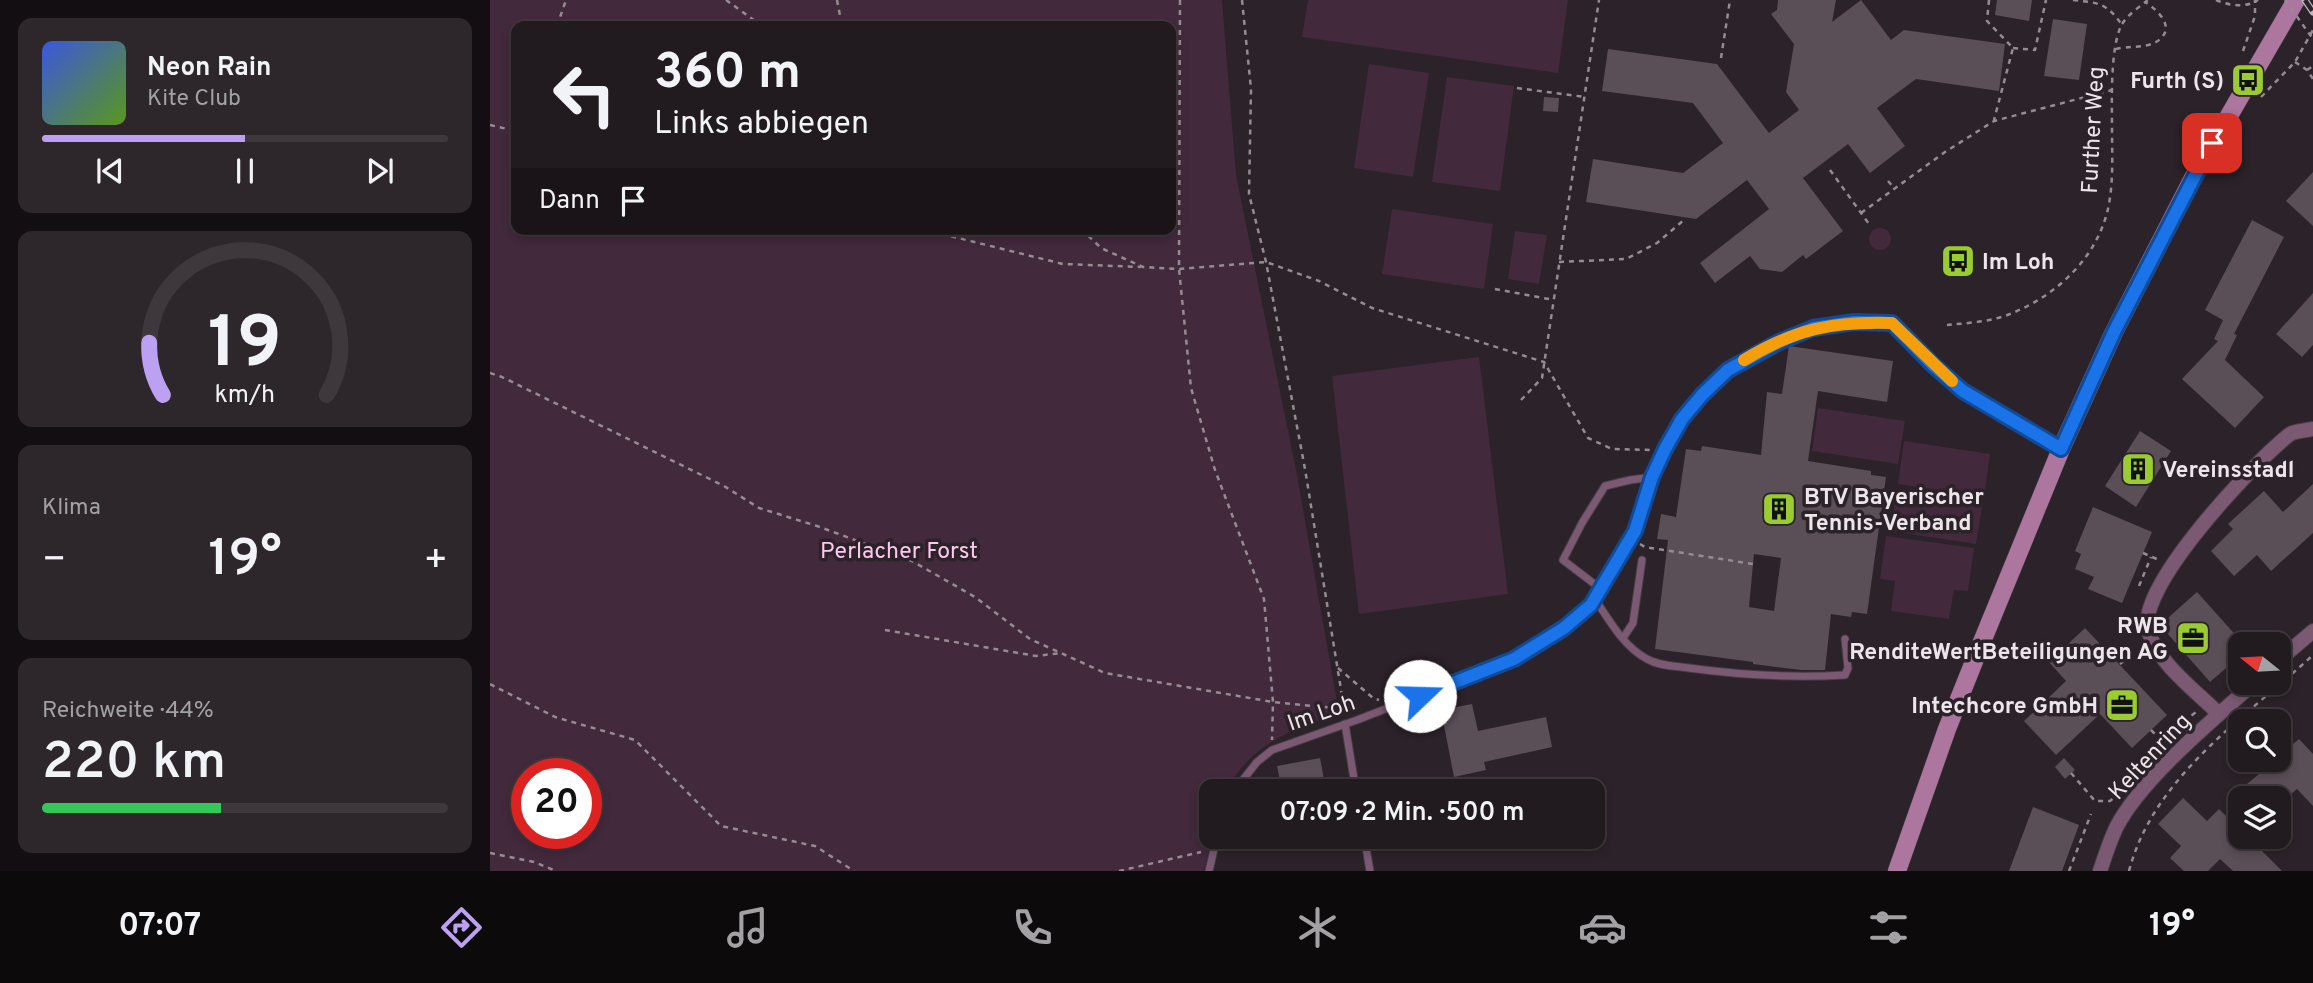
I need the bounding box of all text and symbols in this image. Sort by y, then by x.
text: 360 m [654,44,801,106]
icon: left [539,49,630,140]
text: Neon Rain [147,52,272,85]
bus stop icon: Furth (S) [2229,61,2267,99]
street label: Further Weg [2077,66,2112,194]
place label: Furth (S) [2130,68,2224,97]
text: Kite Club [147,85,241,114]
text: Links abbiegen [654,105,869,145]
pin [2182,113,2242,173]
icon: arrive [2193,124,2231,162]
icon: previous [91,152,129,190]
icon: pause [226,152,264,190]
icon: next [361,152,399,190]
icon: arrive [614,182,652,220]
text: Dann [539,185,600,218]
bus stop icon: Im Loh [1939,242,1977,280]
place label: Im Loh [1982,249,2054,278]
text: 19 [208,301,282,393]
text: km/h [215,380,275,412]
building icon: Vereinsstadl [2119,450,2157,488]
place label: Vereinsstadl [2162,457,2295,486]
place label: BTV Bayerischer Tennis-Verband [1804,484,1984,539]
building icon: BTV Bayerischer Tennis-Verband [1760,490,1798,528]
text: Klima [42,494,101,523]
text: 19° [208,528,282,594]
text: − [42,537,67,586]
text: + [423,537,448,586]
park label: Perlacher Forst [820,538,978,567]
place label: RWB RenditeWertBeteiligungen AG [1849,613,2168,668]
office icon: RWB RenditeWertBeteiligungen AG [2174,619,2212,657]
north arrow [2228,632,2291,695]
map controls [2228,632,2291,849]
position arrow [1383,659,1457,733]
office icon: Intechcore GmbH [2103,686,2141,724]
street label: Im Loh [1284,689,1360,739]
place label: Intechcore GmbH [1911,693,2098,722]
text: Reichweite · 44% [42,697,214,726]
street label: Keltenring [2103,708,2198,807]
button: search [2228,709,2291,772]
text: 220 km [42,731,226,797]
speed limit sign: 20 [511,758,602,849]
button: layers [2228,786,2291,849]
text: 07:09 · 2 Min. · 500 m [1280,797,1524,830]
icon: directions [437,903,486,952]
icon: music [723,903,772,952]
icon: phone [1008,903,1057,952]
icon: climate [1293,903,1342,952]
icon: car [1578,903,1627,952]
icon: filters [1864,903,1913,952]
text: 07:07 [118,907,201,947]
text: 19° [2149,907,2195,947]

